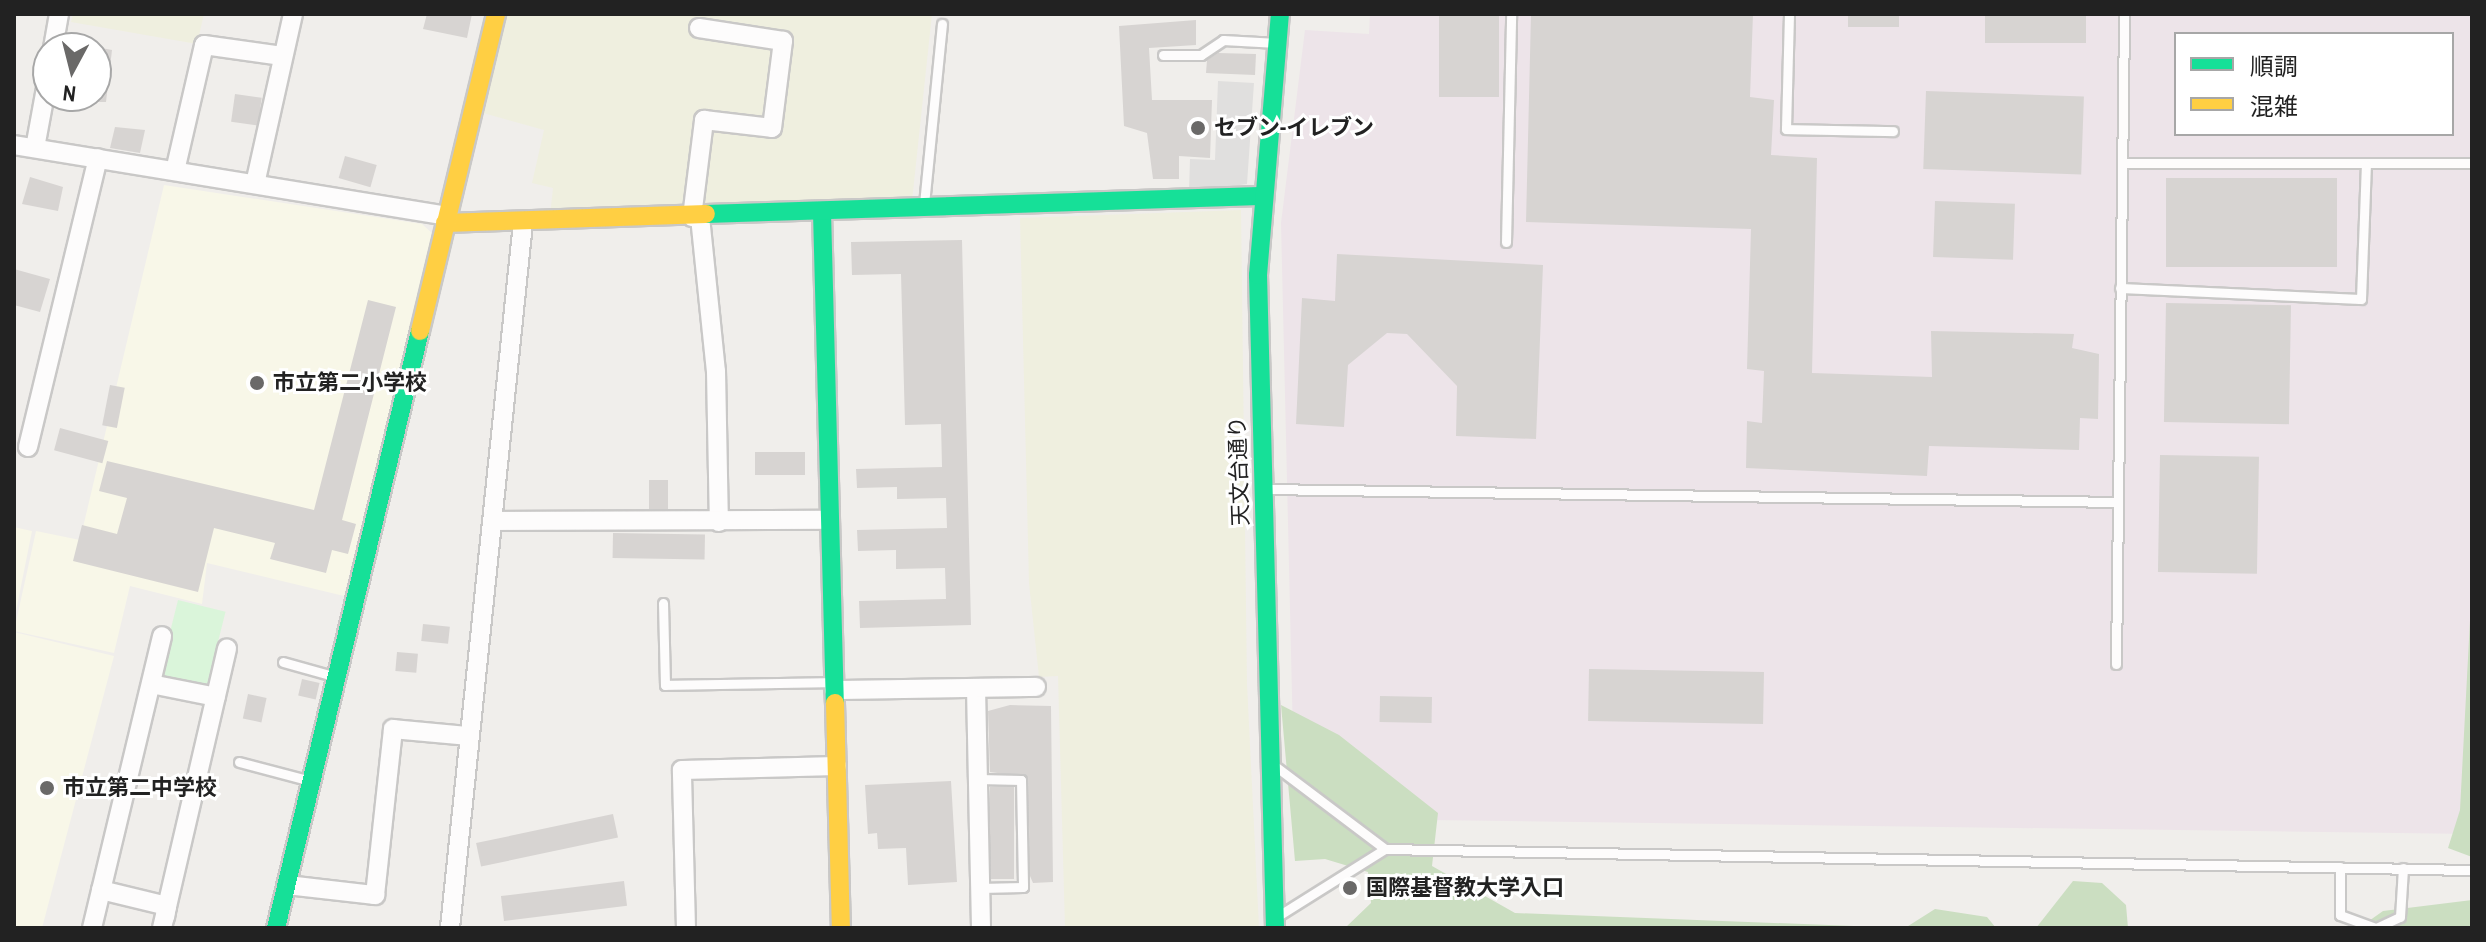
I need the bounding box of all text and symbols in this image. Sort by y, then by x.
north arrow [32,32,112,112]
legend [2174,32,2454,136]
text: 順調 [2250,50,2298,82]
text: N [61,78,78,110]
text: 混雑 [2250,90,2298,122]
place label: セブン-イレブン [1214,115,1374,141]
marker: セブン-イレブン [1189,119,1207,137]
place label: 市立第二小学校 [273,370,427,396]
marker: 市立第二小学校 [248,374,266,392]
street label: 天文台通り [1224,416,1254,526]
place label: 市立第二中学校 [63,775,217,801]
marker: 市立第二中学校 [38,779,56,797]
place label: 国際基督教大学入口 [1366,875,1564,901]
marker: 国際基督教大学入口 [1341,879,1359,897]

